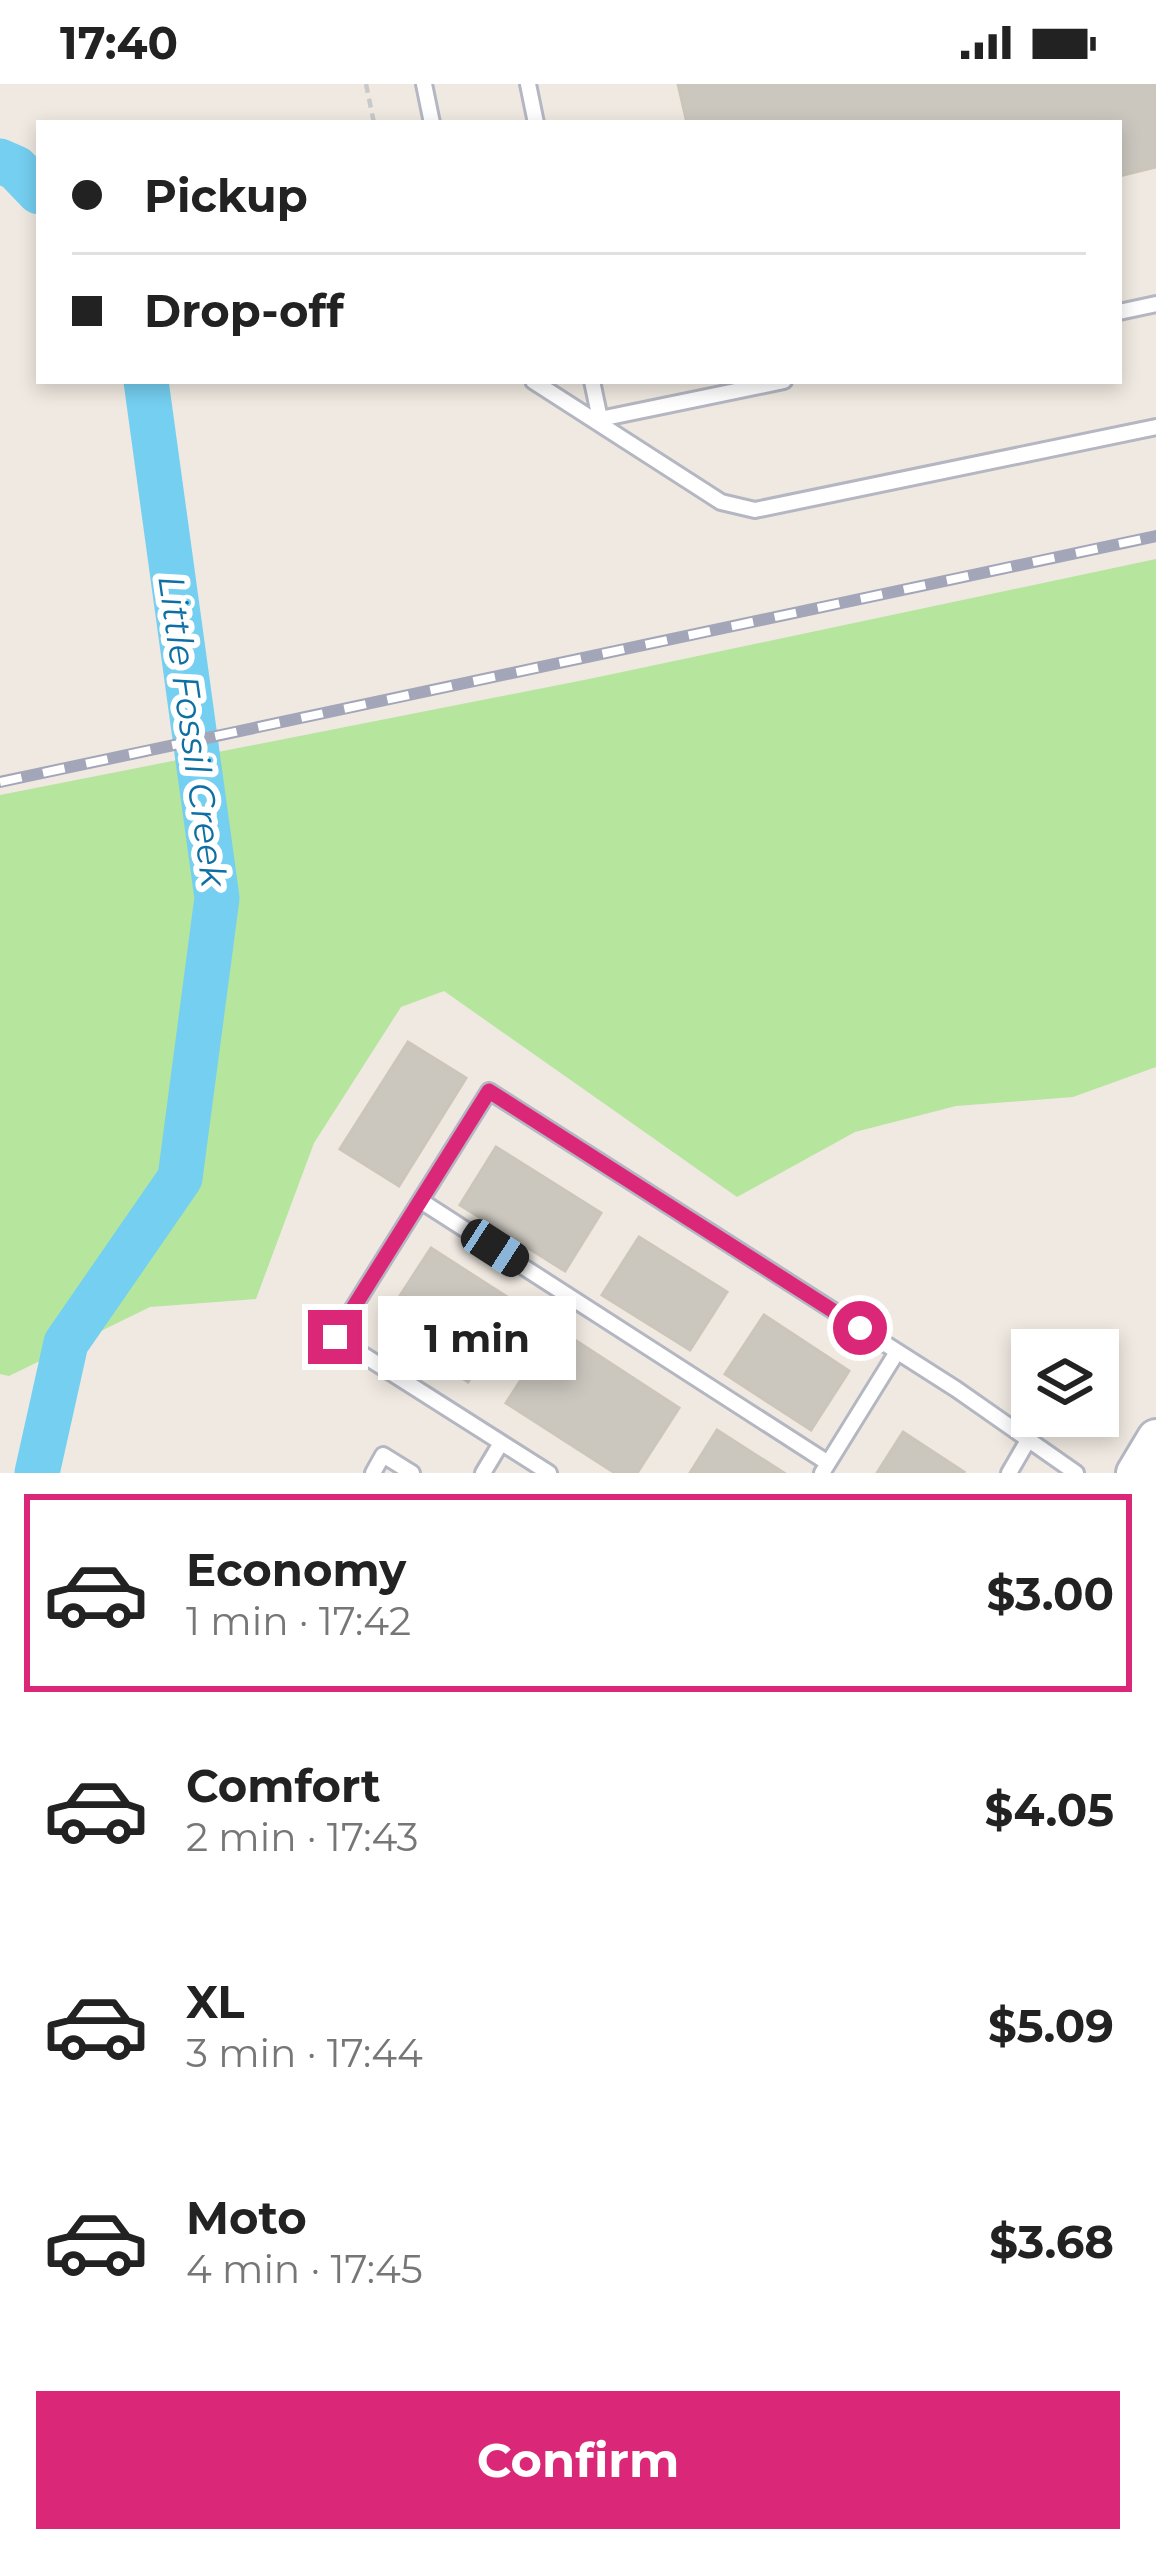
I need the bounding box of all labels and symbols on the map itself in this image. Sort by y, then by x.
water label: Little Fossil Creek [149,572,237,891]
car [455,1213,535,1283]
callout: 1 min [377,1295,575,1379]
route start [833,1301,887,1355]
route end [308,1310,362,1364]

